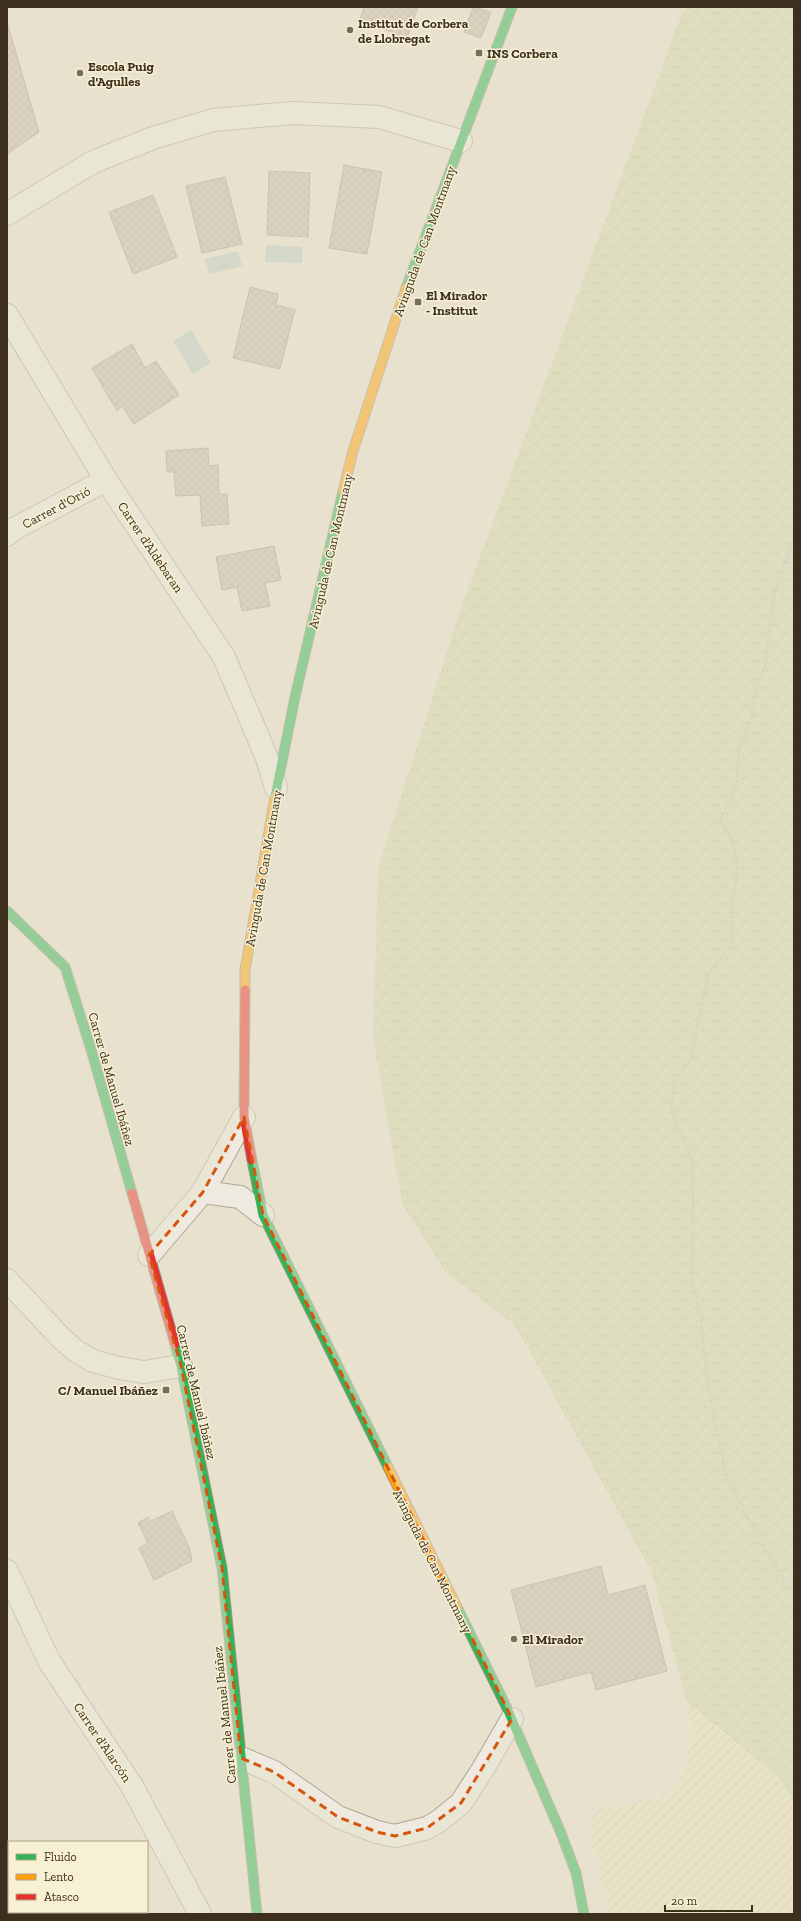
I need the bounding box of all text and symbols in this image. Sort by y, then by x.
place label: Institut de Corbera de Llobregat [358,16,469,46]
marker: Institut de Corbera de Llobregat [345,25,355,35]
place label: INS Corbera [487,46,558,61]
marker: INS Corbera [474,48,484,58]
place label: Escola Puig d'Agulles [88,59,155,89]
marker: Escola Puig d'Agulles [75,68,85,78]
street label: Avinguda de Can Montmany [390,164,459,318]
place label: El Mirador - Institut [426,288,488,318]
marker: El Mirador - Institut [413,297,423,307]
street label: Avinguda de Can Montmany [305,472,356,630]
street label: Carrer d'Orió [20,483,93,532]
street label: Carrer d'Aldebaran [115,499,187,596]
street label: Avinguda de Can Montmany [242,788,285,948]
street label: Carrer de Manuel Ibáñez [85,1011,138,1148]
street label: Carrer de Manuel Ibáñez [174,1323,219,1461]
place label: C/ Manuel Ibáñez [58,1383,158,1398]
marker: C/ Manuel Ibáñez [161,1385,171,1395]
street label: Avinguda de Can Montmany [390,1487,475,1636]
place label: El Mirador [522,1632,584,1647]
marker: El Mirador [509,1634,519,1644]
street label: Carrer de Manuel Ibáñez [210,1646,239,1784]
street label: Carrer d'Alarcón [71,1700,135,1785]
legend [8,1841,148,1913]
text: Fluido [44,1850,77,1864]
text: Lento [44,1870,74,1884]
scale bar [665,1887,752,1913]
text: Atasco [44,1890,79,1904]
text: 20 m [671,1894,698,1908]

